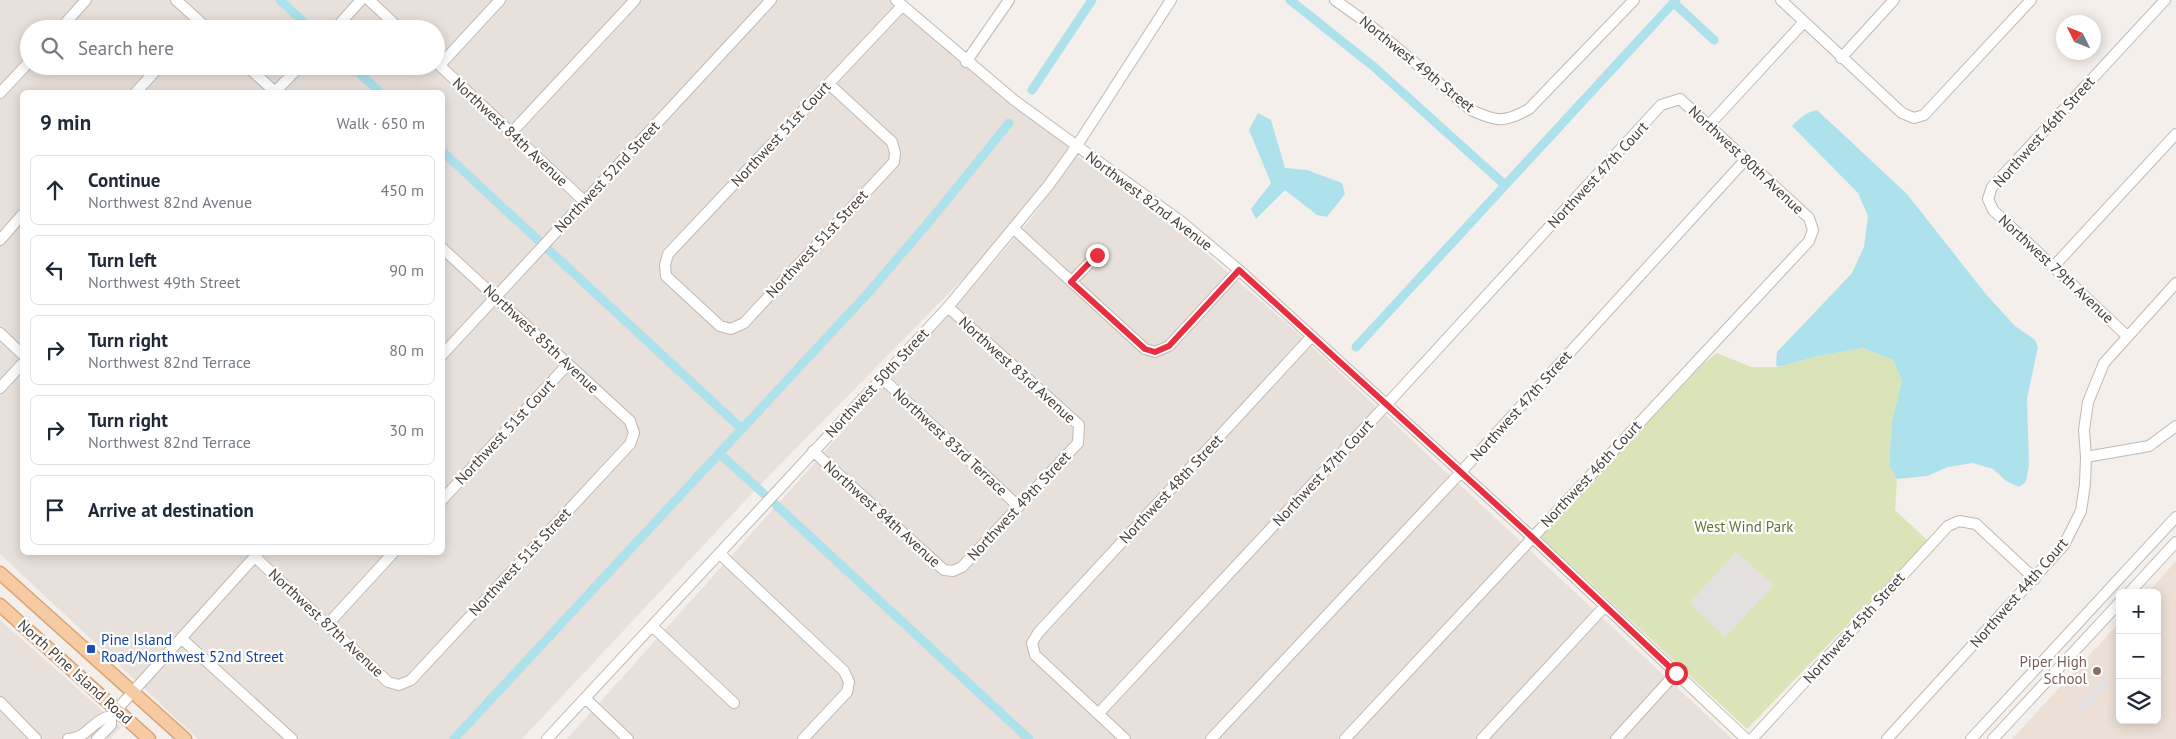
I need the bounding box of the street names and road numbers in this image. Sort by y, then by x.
street label: Northwest 49th Street [1356,11,1479,116]
street label: Northwest 46th Street [1989,72,2098,191]
street label: Northwest 84th Avenue [449,73,572,190]
street label: Northwest 51st Court [727,77,834,190]
street label: Northwest 80th Avenue [1685,101,1808,218]
street label: Northwest 52nd Street [550,117,663,236]
street label: Northwest 47th Court [1543,117,1652,232]
street label: Northwest 82nd Avenue [1082,147,1216,254]
street label: Northwest 51st Street [762,186,872,302]
street label: Northwest 79th Avenue [1995,210,2118,327]
street label: Northwest 85th Avenue [480,280,603,397]
street label: Northwest 83rd Avenue [955,312,1080,427]
street label: Northwest 50th Street [821,324,932,441]
street label: Northwest 47th Street [1466,346,1575,465]
street label: Northwest 51st Court [451,375,558,488]
street label: Northwest 83rd Terrace [889,384,1012,500]
street label: Northwest 47th Court [1268,415,1377,530]
street label: Northwest 46th Court [1536,416,1645,531]
street label: Northwest 48th Street [1115,430,1226,547]
street label: Northwest 49th Street [963,447,1074,564]
street label: Northwest 84th Avenue [820,456,945,571]
street label: Northwest 51st Street [465,504,575,620]
street label: Northwest 44th Court [1966,534,2071,651]
street label: Northwest 87th Avenue [265,564,388,681]
street label: Northwest 45th Street [1799,568,1908,687]
street label: North Pine Island Road [14,615,137,728]

